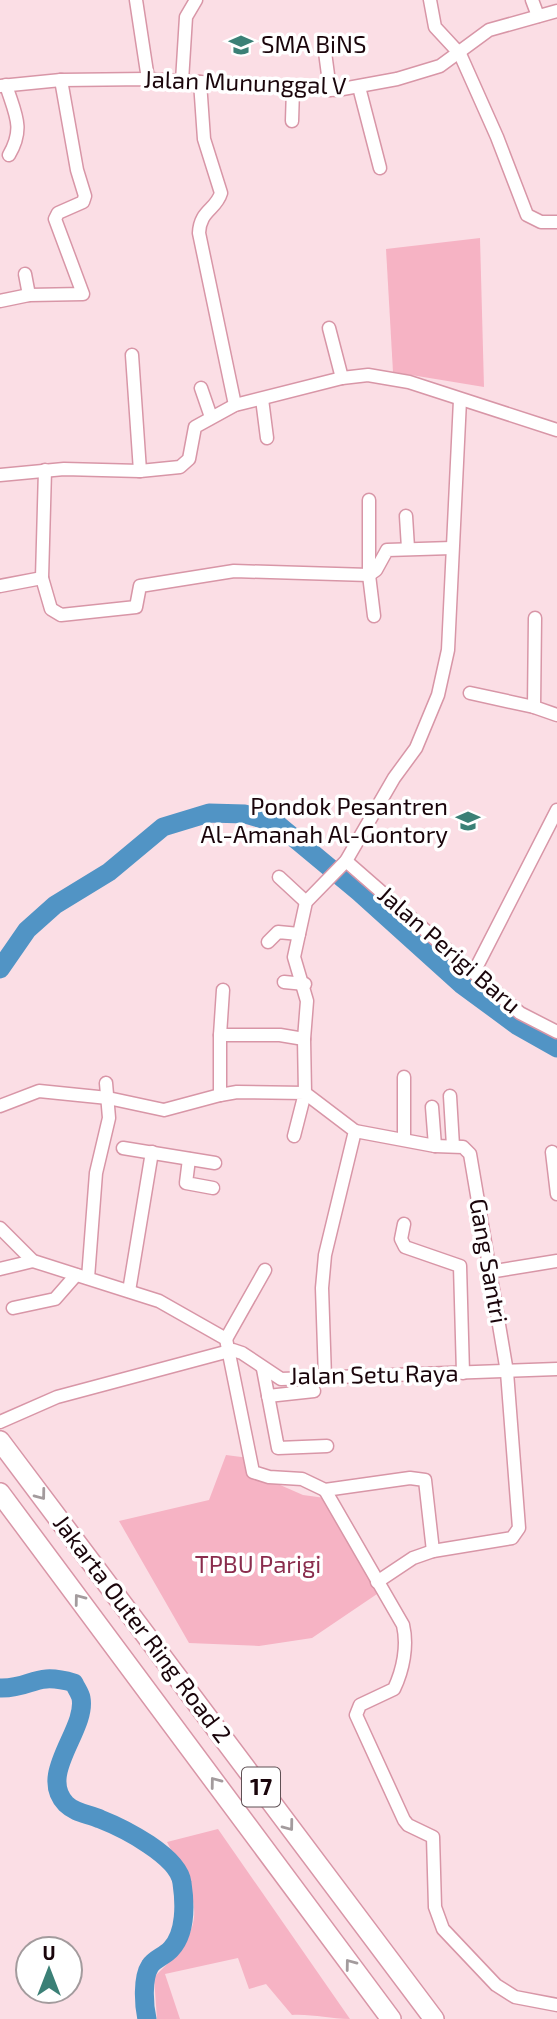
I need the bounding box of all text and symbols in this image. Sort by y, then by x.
place label: SMA BiNS [261,29,366,58]
school or university icon: SMA BiNS [227,31,255,59]
street label: Jalan Mununggal V [143,63,347,100]
place label: Pondok Pesantren Al-Amanah Al-Gontory [201,791,448,848]
school or university icon: Pondok Pesantren Al-Amanah Al-Gontory [454,807,482,835]
street label: Jalan Perigi Baru [373,879,527,1019]
street label: Gang Santri [464,1196,515,1325]
street label: Jalan Setu Raya [289,1358,459,1389]
one-way arrow [33,1487,46,1500]
street label: Jakarta Outer Ring Road 2 [48,1508,238,1748]
park label: TPBU Parigi [195,1549,321,1578]
one-way arrow [74,1594,87,1607]
road number: 17 [242,1768,280,1806]
one-way arrow [210,1777,223,1790]
one-way arrow [281,1818,294,1831]
north arrow [14,1935,84,2005]
text: U [42,1941,56,1964]
one-way arrow [346,1959,359,1972]

